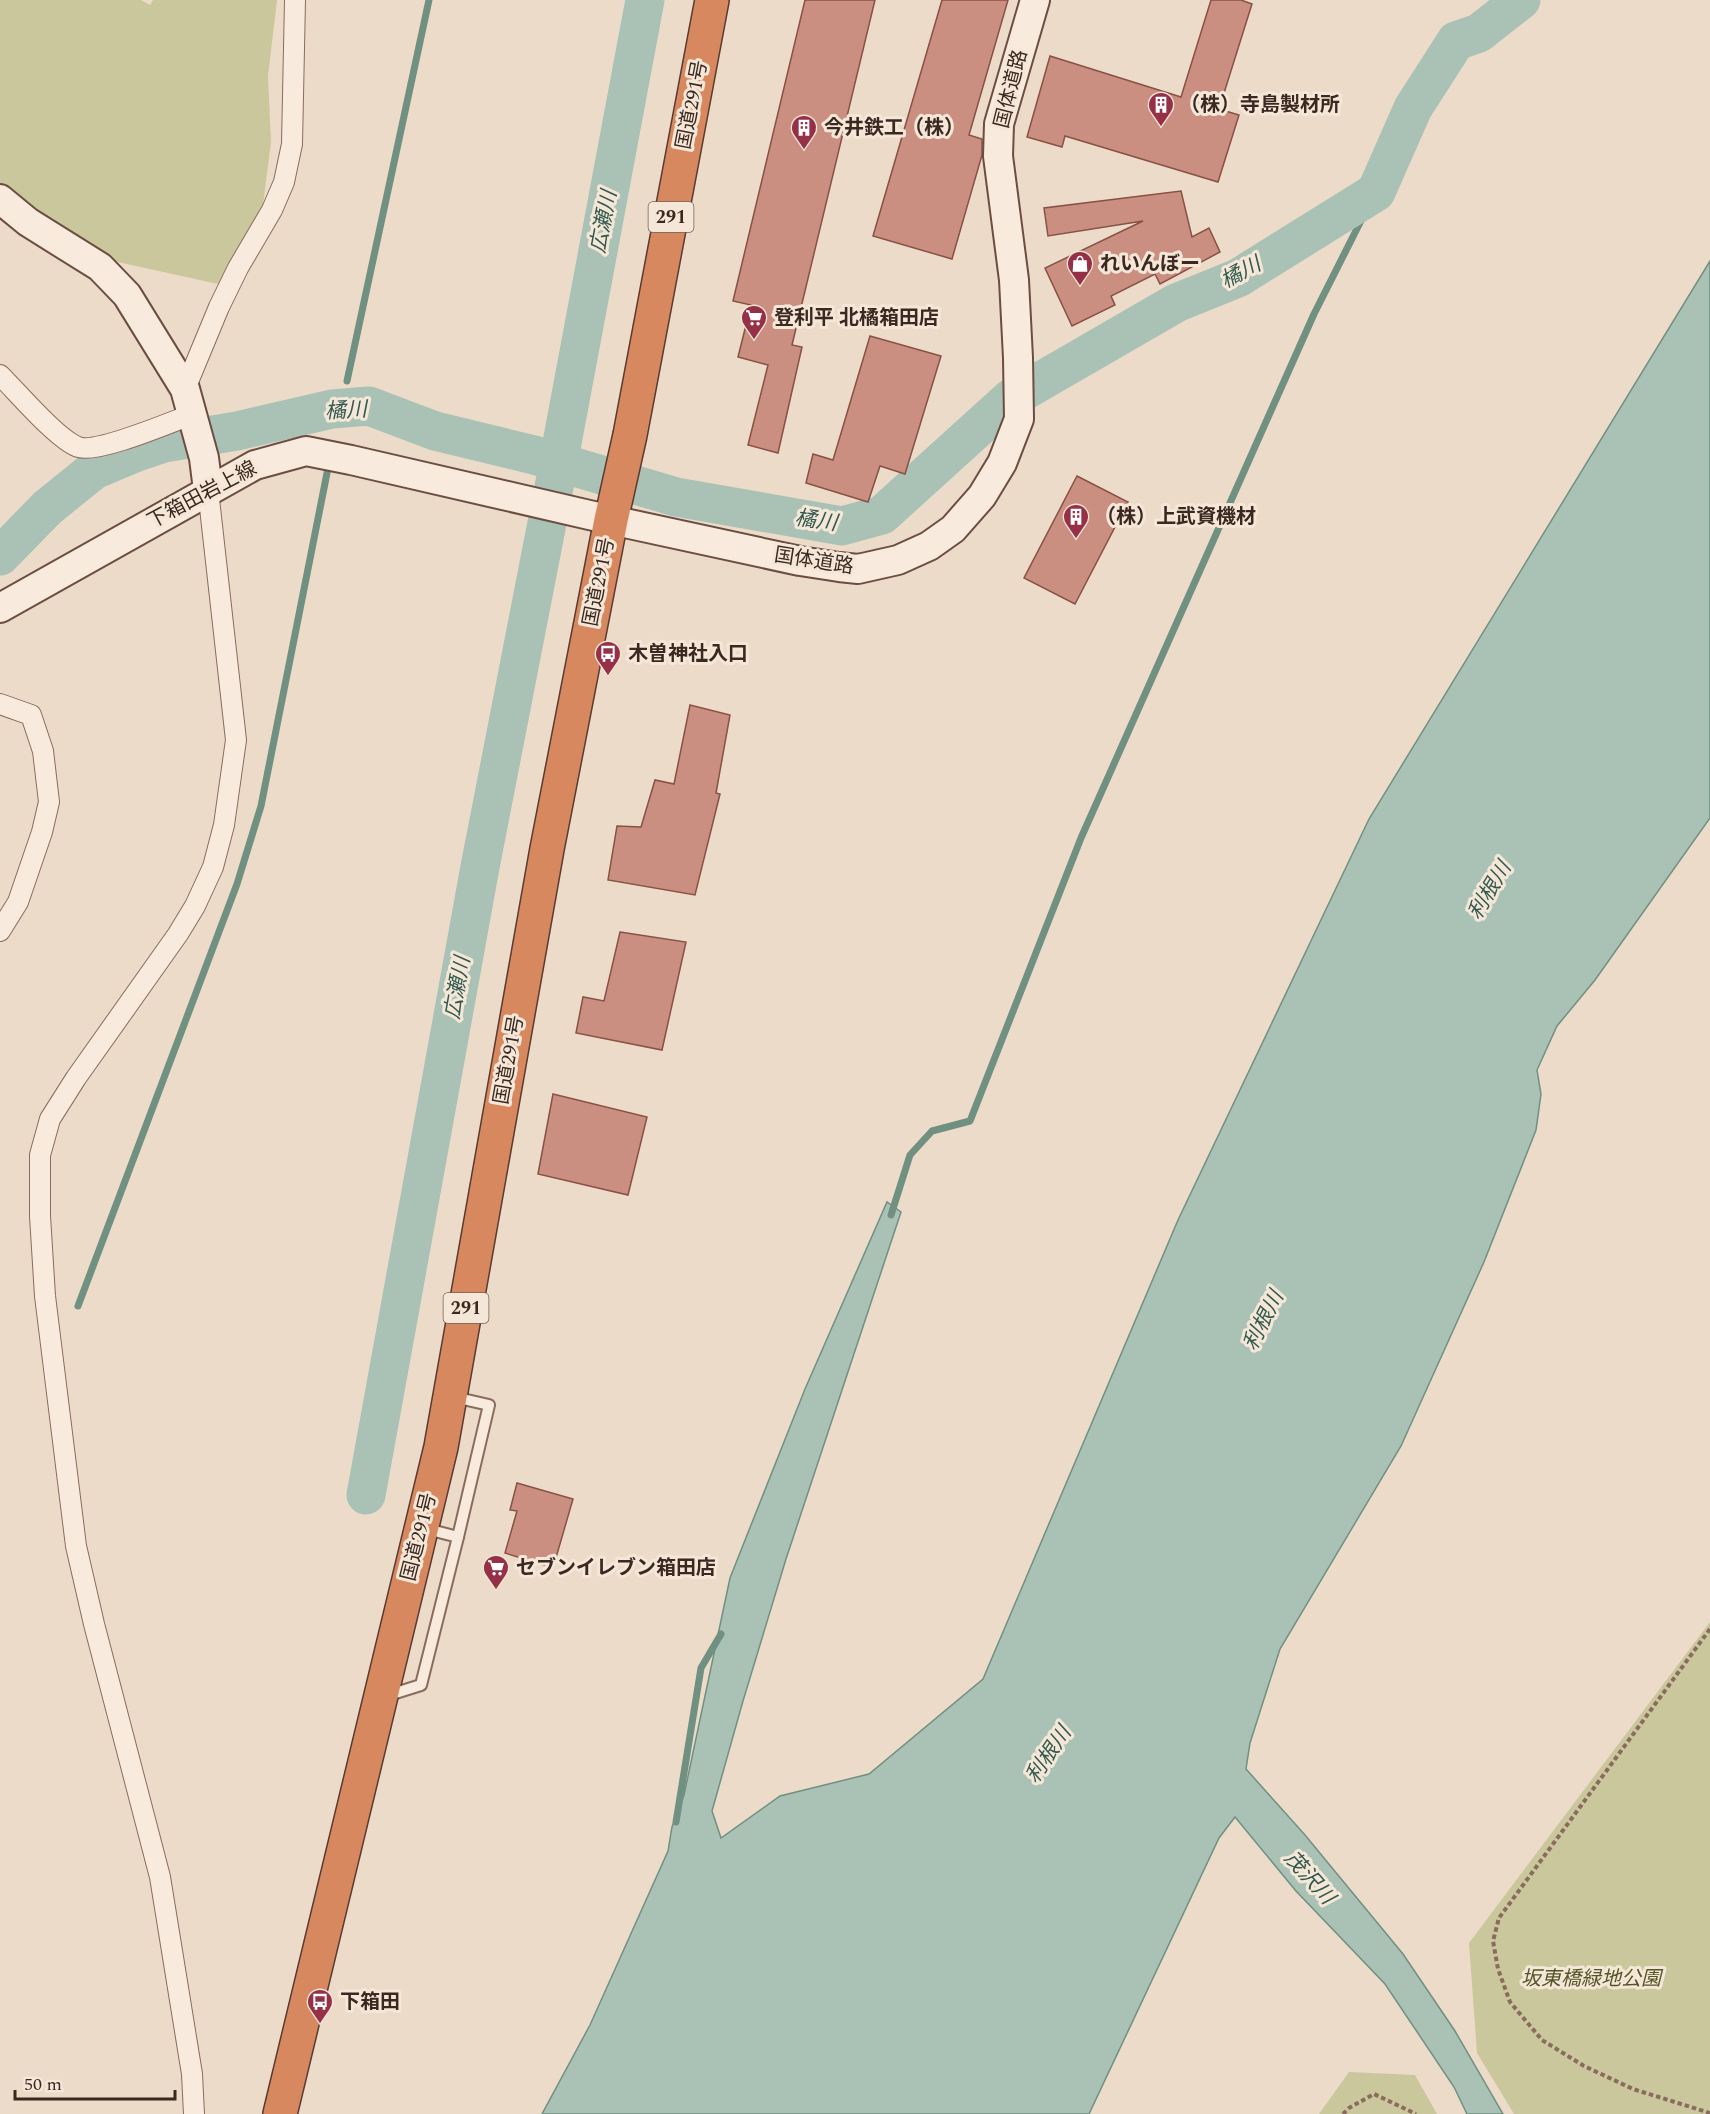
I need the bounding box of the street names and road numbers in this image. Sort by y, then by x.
street label: 国体道路 [987,47,1035,131]
street label: 国道291号 [669,58,715,152]
road number: 291 [648,202,694,232]
street label: 下箱田岩上線 [142,454,262,536]
street label: 国道291号 [576,535,622,629]
street label: 国体道路 [772,540,856,582]
street label: 国道291号 [486,1013,532,1107]
road number: 291 [444,1293,488,1323]
street label: 国道291号 [394,1490,444,1584]

